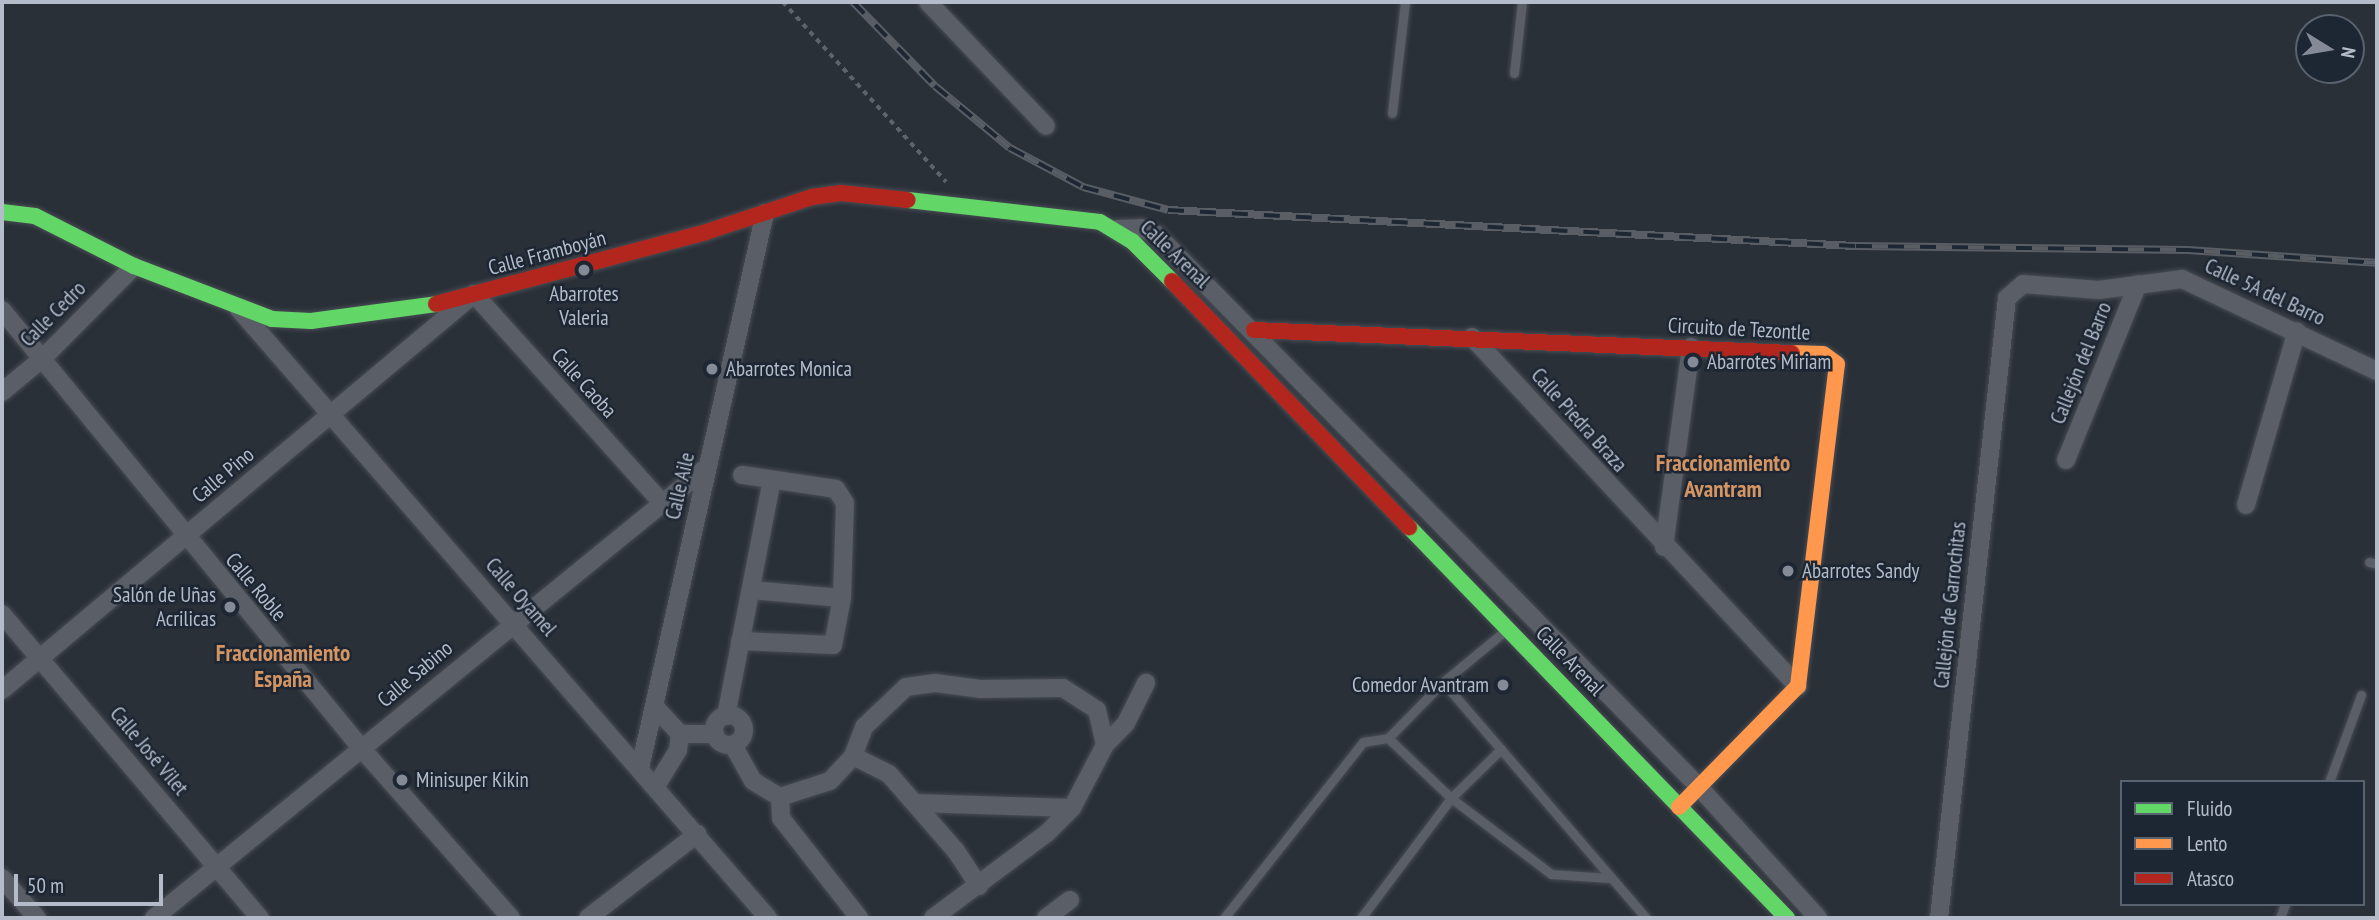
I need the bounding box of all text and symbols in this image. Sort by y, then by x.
north arrow [2295,14,2365,84]
text: N [2336,45,2361,60]
street label: Calle Arenal [1135,215,1215,293]
street label: Calle Framboyán [485,225,609,281]
street label: Calle 5A del Barro [2201,253,2329,331]
marker: Abarrotes Valeria [576,262,592,278]
street label: Calle Cedro [15,276,91,352]
place label: Abarrotes Valeria [549,281,619,331]
street label: Callejón del Barro [2045,298,2117,428]
street label: Circuito de Tezontle [1667,313,1811,345]
street label: Calle Caoba [546,343,622,423]
place label: Abarrotes Miriam [1707,349,1831,375]
marker: Abarrotes Miriam [1685,354,1701,370]
place label: Abarrotes Monica [726,356,852,382]
marker: Abarrotes Monica [704,361,720,377]
street label: Calle Piedra Braza [1526,363,1632,477]
street label: Calle Pino [187,442,259,508]
district label: Fraccionamiento Avantram [1656,449,1790,503]
street label: Calle Aile [660,450,700,522]
street label: Callejón de Garrochitas [1929,520,1971,690]
street label: Calle Roble [220,548,292,626]
street label: Calle Oyamel [480,553,562,641]
place label: Abarrotes Sandy [1802,558,1919,584]
marker: Abarrotes Sandy [1780,563,1796,579]
place label: Salón de Uñas Acrilicas [113,582,216,632]
marker: Salón de Uñas Acrilicas [222,599,238,615]
street label: Calle Arenal [1531,621,1609,701]
street label: Calle Sabino [372,635,458,713]
district label: Fraccionamiento España [216,639,350,693]
place label: Comedor Avantram [1352,672,1489,698]
marker: Comedor Avantram [1495,677,1511,693]
street label: Calle José Vilet [104,701,194,801]
place label: Minisuper Kikin [416,767,529,793]
marker: Minisuper Kikin [394,772,410,788]
legend [2120,780,2365,906]
text: Fluido [2187,795,2232,822]
text: Lento [2187,830,2227,857]
scale bar [18,860,166,904]
text: Atasco [2187,865,2234,892]
text: 50 m [27,872,64,899]

